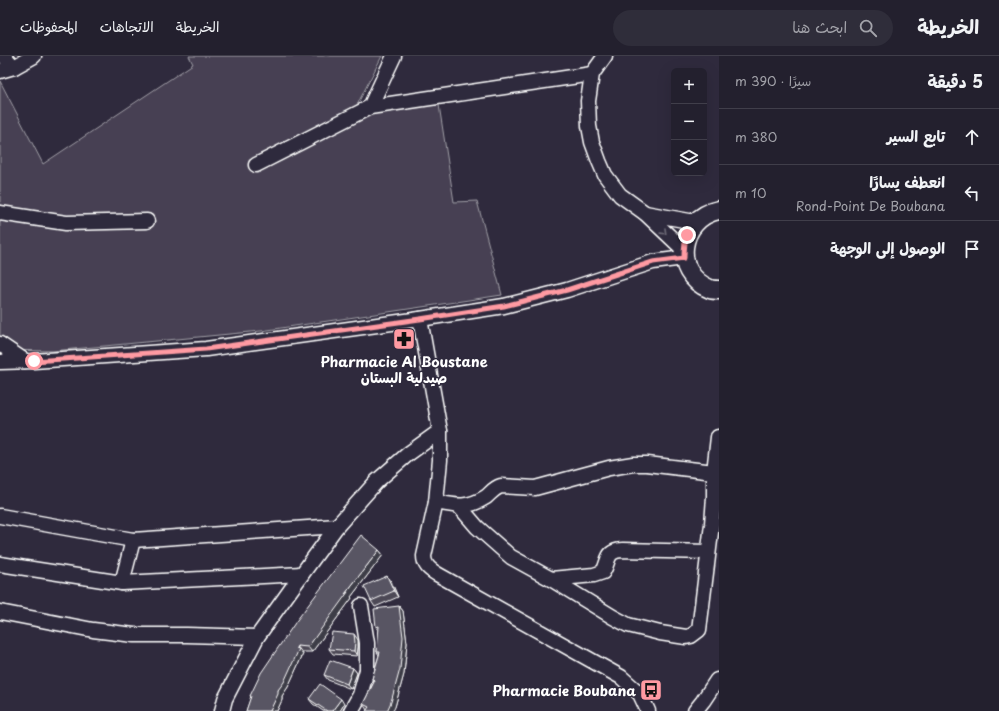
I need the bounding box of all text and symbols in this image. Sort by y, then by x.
search box [613,10,893,46]
text: الخريطة [917,12,979,40]
text: ابحث هنا [792,15,847,38]
text: المحفوظات [20,16,78,37]
text: الاتجاهات [100,16,154,37]
text: الخريطة [176,16,219,37]
icon: search [857,17,879,39]
map controls [671,68,707,176]
button: + [671,68,707,104]
text: 5 دقيقة [927,68,983,94]
text: سيرًا · 390 m [735,71,811,90]
button: − [671,104,707,140]
text: تابع السير [887,124,945,147]
icon: ahead [961,126,983,148]
text: 380 m [735,127,777,146]
button: layers [671,140,707,176]
text: انعطف يسارًا [869,170,945,193]
icon: left [961,182,983,204]
text: 10 m [735,183,766,202]
text: Rond-Point De Boubana [796,196,945,215]
route end [678,226,696,244]
one-way arrow [659,227,667,234]
text: الوصول إلى الوجهة [830,236,945,259]
icon: arrive [961,238,983,260]
pharmacy icon: Pharmacie Al Boustane صيدلية البستان [391,326,417,352]
place label: Pharmacie Al Boustane صيدلية البستان [320,351,488,388]
route start [25,352,43,370]
bus stop icon: Pharmacie Boubana [638,677,664,703]
place label: Pharmacie Boubana [492,680,636,701]

